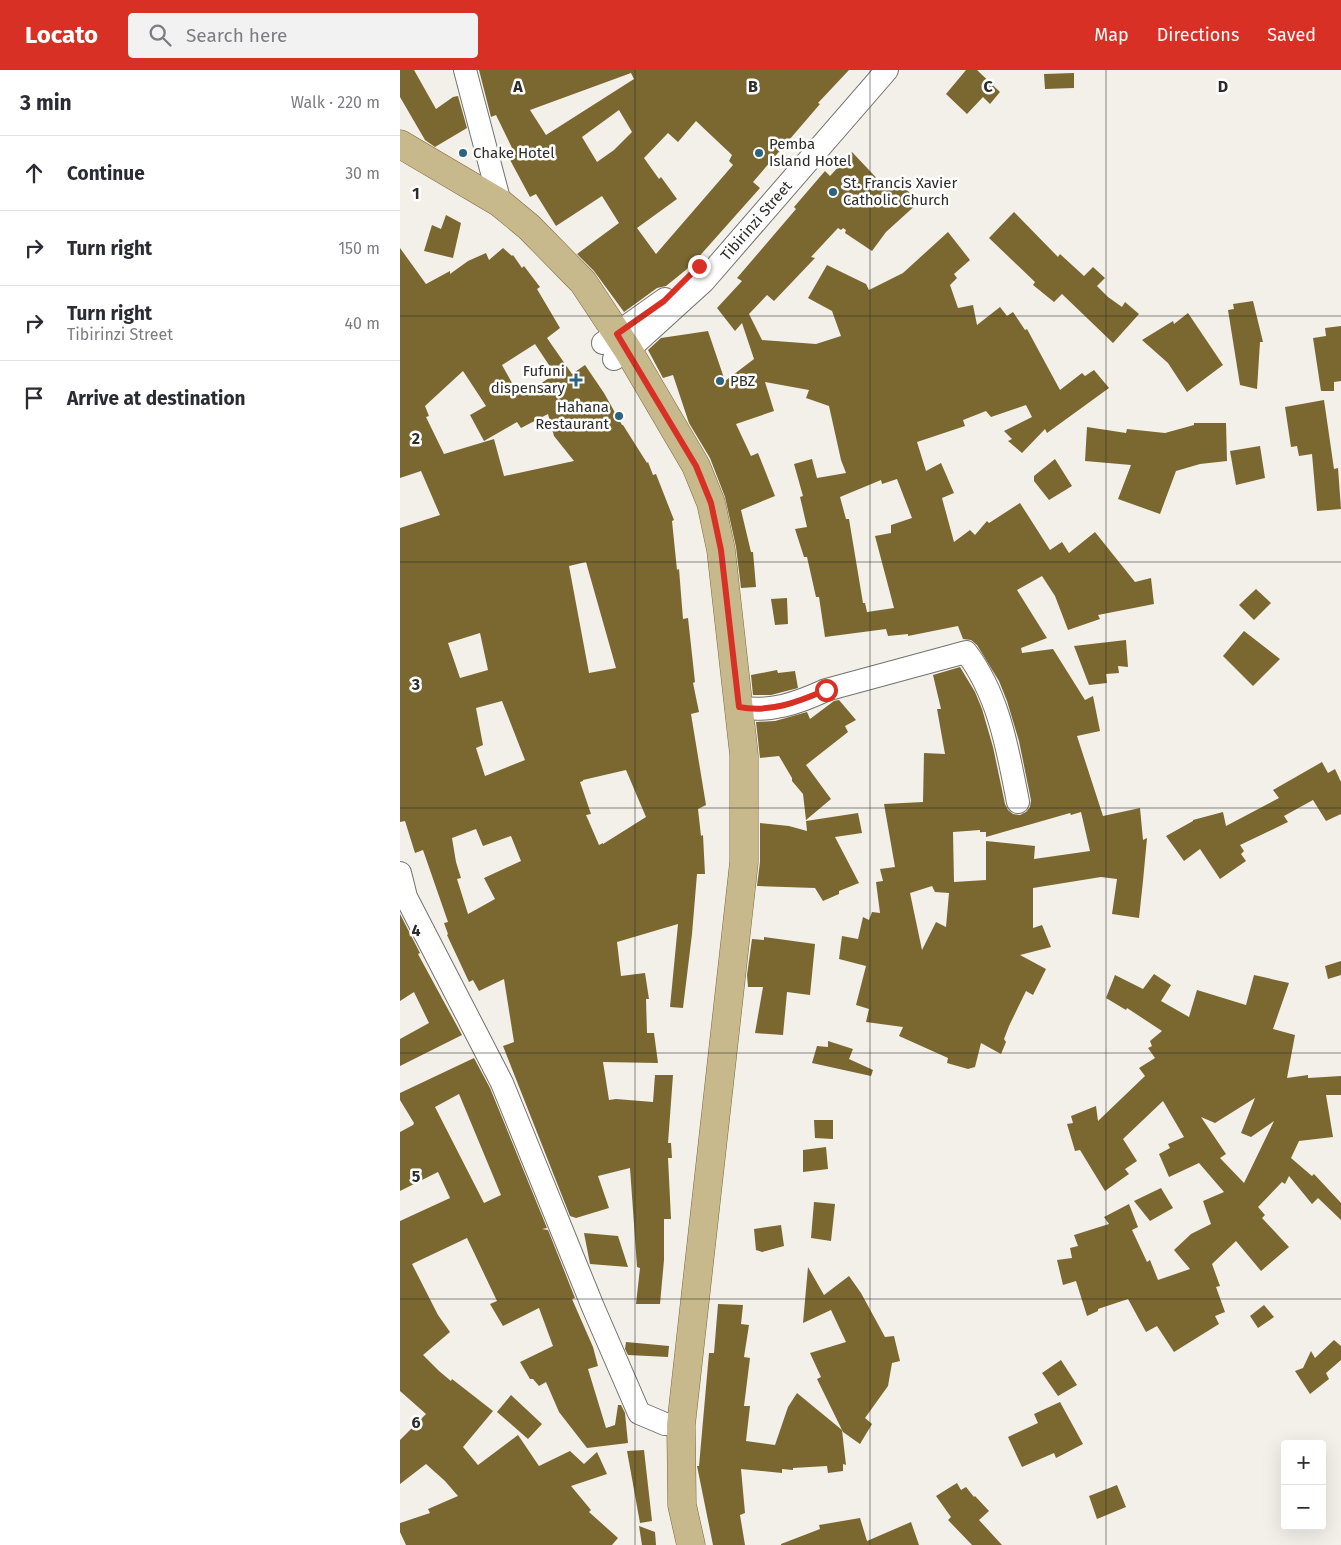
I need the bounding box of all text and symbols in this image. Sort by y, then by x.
search box [128,13,478,58]
text: Locato [25,21,98,49]
icon: search [146,21,174,49]
text: Search here [186,24,287,47]
text: Map [1094,24,1129,46]
text: Directions [1157,24,1239,46]
text: Saved [1267,24,1316,46]
text: A [512,77,523,96]
text: B [748,77,758,96]
text: C [983,77,993,96]
text: D [1218,77,1228,96]
text: 3 min [20,90,72,116]
text: Walk · 220 m [291,93,380,112]
place label: Pemba Island Hotel [769,135,852,170]
place label: Chake Hotel [473,144,555,162]
marker: Chake Hotel [457,147,469,159]
marker: Pemba Island Hotel [753,147,765,159]
icon: ahead [20,159,48,187]
text: Continue [67,162,145,185]
text: 30 m [345,164,380,183]
place label: St. Francis Xavier Catholic Church [843,174,957,209]
street label: Tibirinzi Street [717,177,796,264]
text: 1 [412,184,420,203]
marker: St. Francis Xavier Catholic Church [827,186,839,198]
icon: right [20,234,48,262]
text: Turn right [67,237,152,260]
text: 150 m [338,239,380,258]
route end [688,255,711,278]
text: Turn right [67,302,152,325]
icon: right [20,309,48,337]
text: 40 m [345,314,380,333]
text: Tibirinzi Street [67,325,173,344]
place label: Fufuni dispensary [491,362,566,397]
place label: PBZ [730,372,756,390]
marker: Fufuni dispensary [569,373,583,387]
marker: PBZ [714,375,726,387]
icon: arrive [20,384,48,412]
text: Arrive at destination [67,387,246,410]
place label: Hahana Restaurant [535,398,610,433]
marker: Hahana Restaurant [613,410,625,422]
text: 2 [412,429,420,448]
text: 3 [411,675,420,694]
route start [815,679,838,702]
text: 4 [411,921,421,940]
text: 5 [412,1167,421,1186]
text: 6 [411,1413,421,1432]
map controls [1281,1440,1326,1530]
button: + [1281,1440,1326,1485]
button: − [1281,1485,1326,1530]

